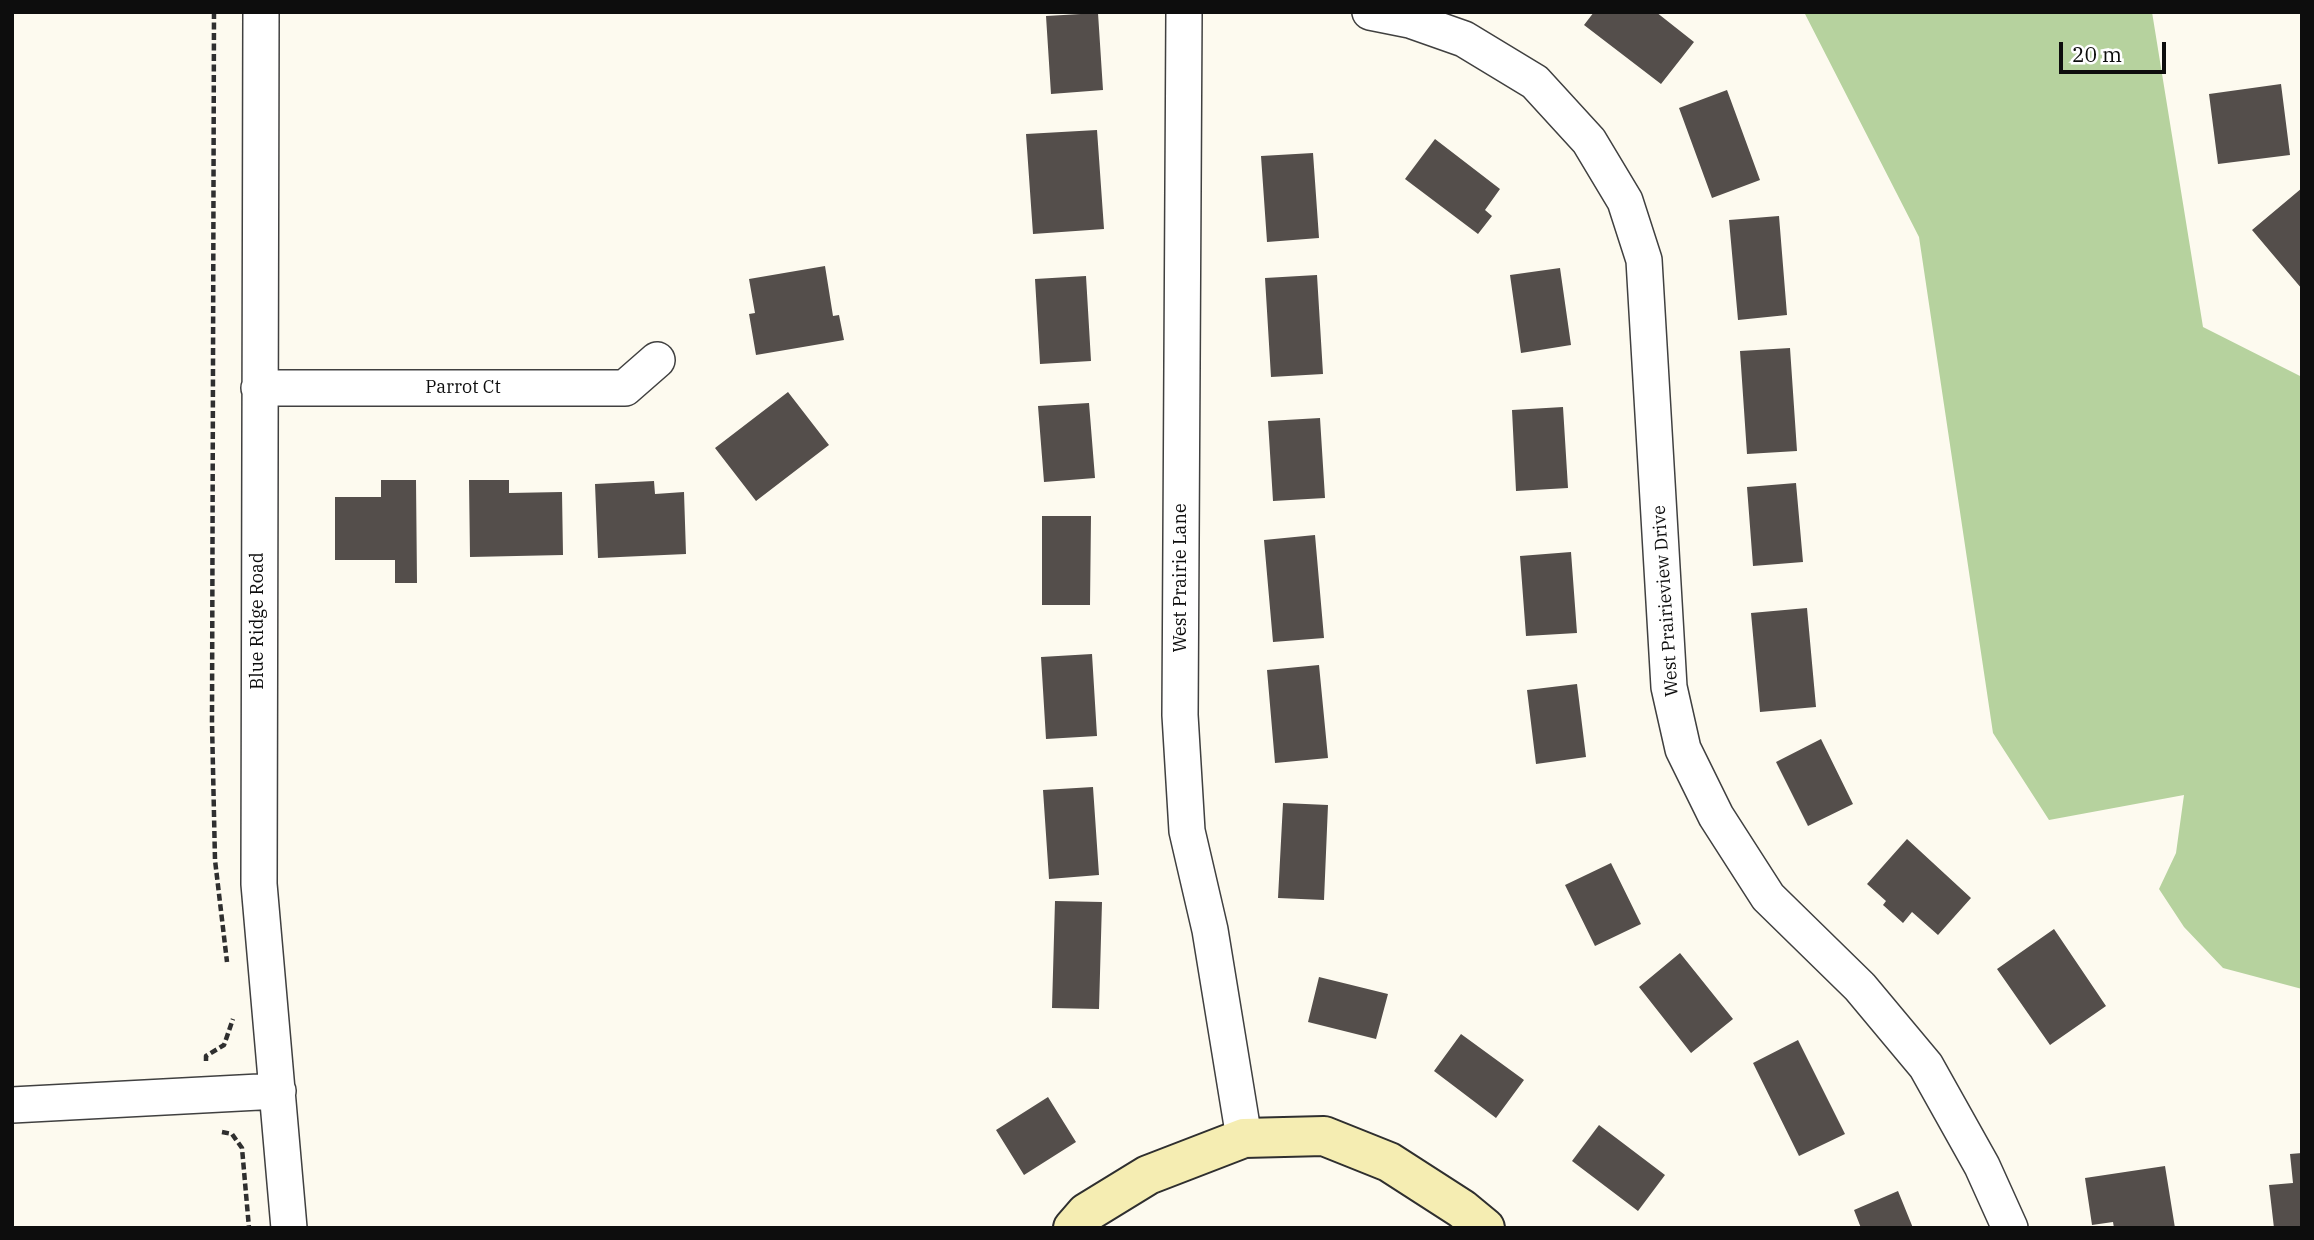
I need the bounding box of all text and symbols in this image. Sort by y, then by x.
scale bar [2062,28,2169,72]
text: 20 m [2072,40,2122,68]
street label: Parrot Ct [425,377,501,399]
street label: West Prairie Lane [1170,503,1192,653]
street label: West Prairieview Drive [1649,505,1683,697]
street label: Blue Ridge Road [247,552,269,690]

